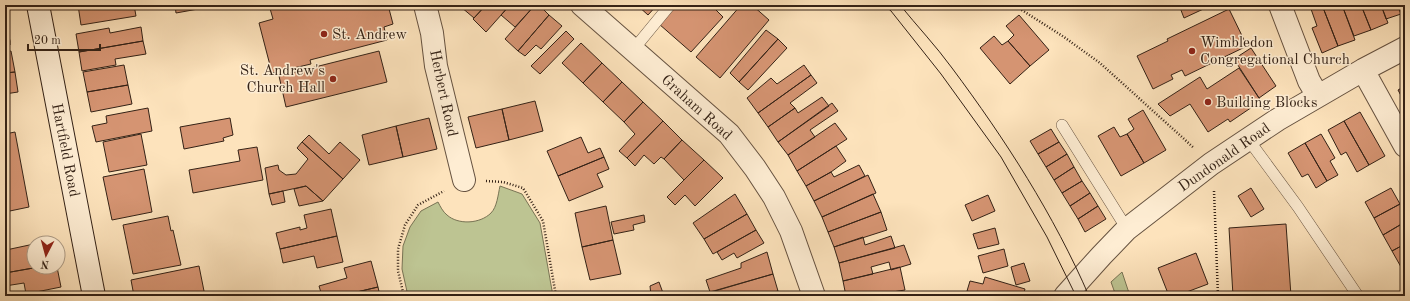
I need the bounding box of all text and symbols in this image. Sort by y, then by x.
scale bar [28,26,100,52]
place label: St. Andrew [332,28,407,43]
marker: St. Andrew [319,29,329,39]
text: 20 m [34,35,61,47]
place label: Wimbledon Congregational Church [1200,36,1350,68]
marker: Wimbledon Congregational Church [1187,46,1197,56]
street label: Herbert Road [426,48,459,138]
place label: St. Andrew's Church Hall [240,64,325,96]
street label: Graham Road [658,73,734,144]
marker: St. Andrew's Church Hall [328,74,338,84]
place label: Building Blocks [1216,96,1317,111]
marker: Building Blocks [1203,97,1213,107]
street label: Hartfield Road [48,102,81,199]
street label: Dundonald Road [1176,121,1274,195]
north arrow [26,235,66,275]
text: N [40,257,50,269]

